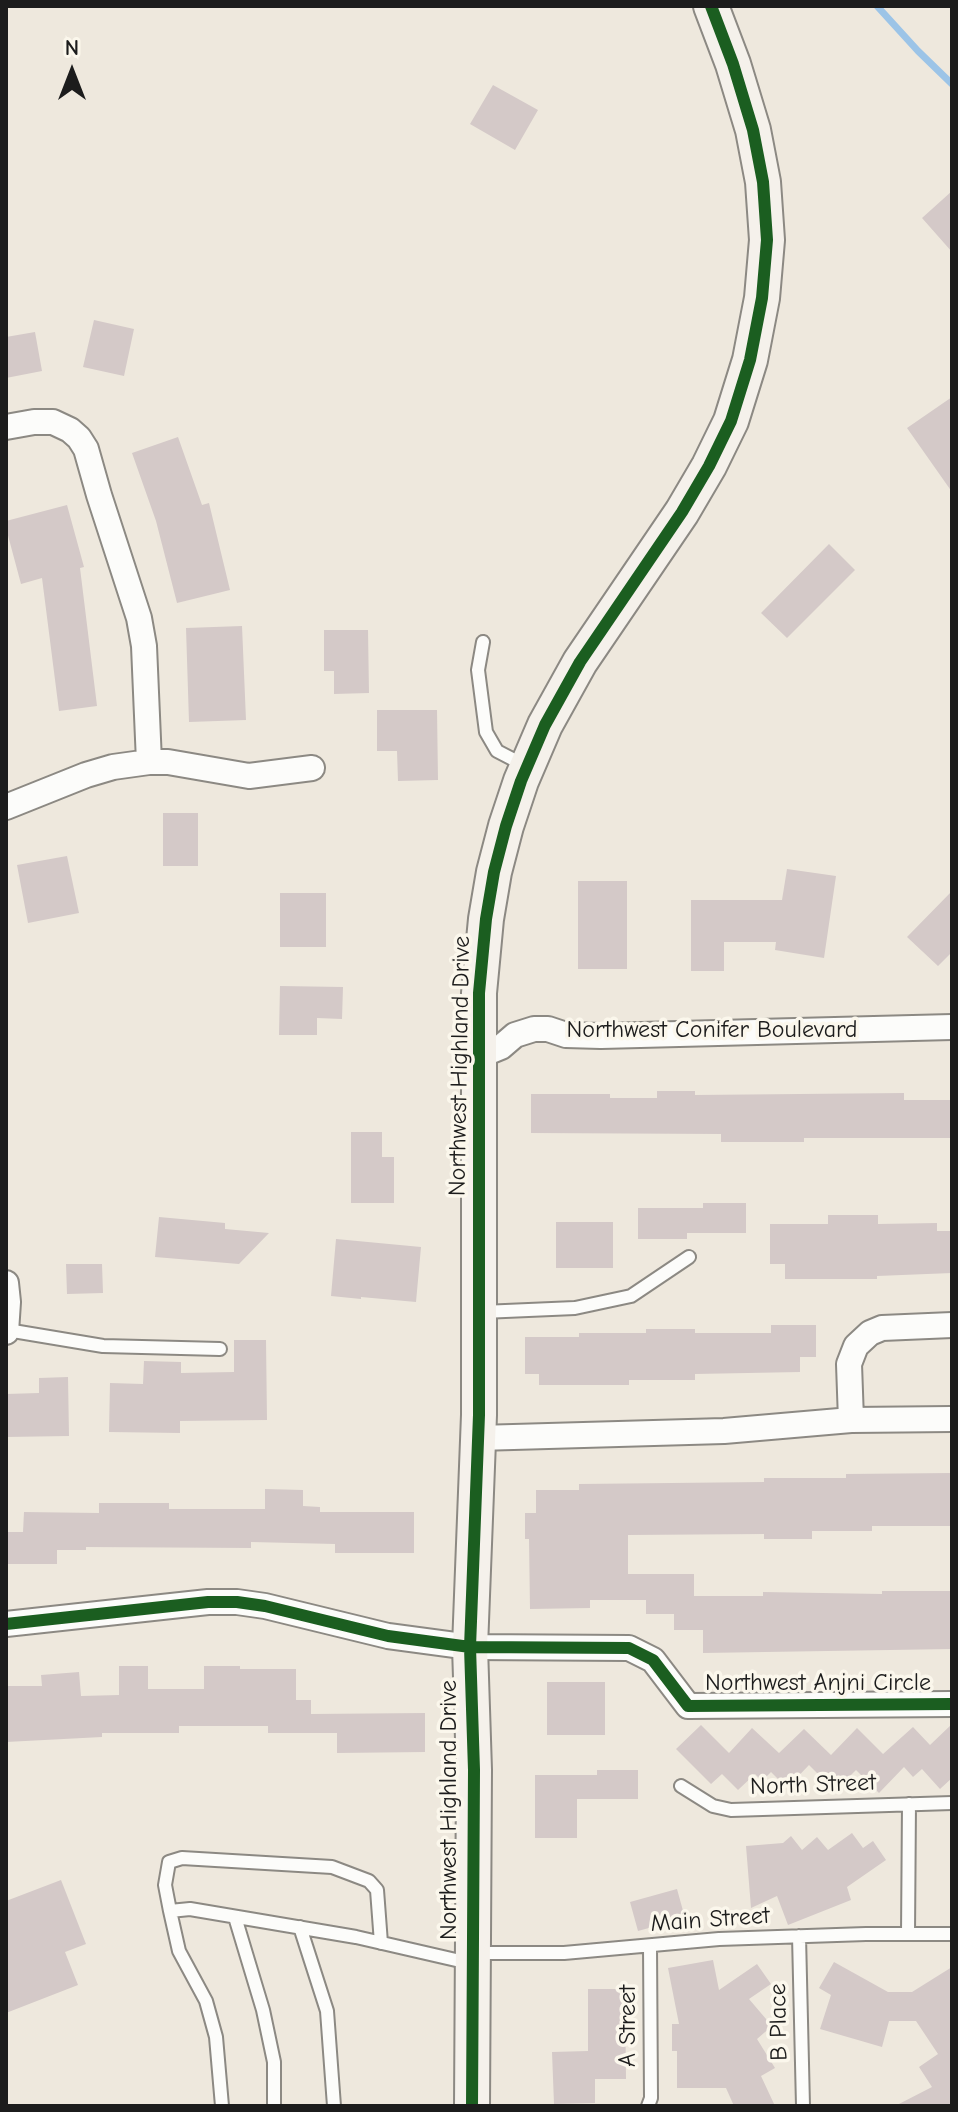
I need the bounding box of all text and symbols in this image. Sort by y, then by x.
north arrow [32,32,112,112]
text: N [65,35,79,61]
street label: Northwest Highland Drive [443,936,477,1196]
street label: Northwest Conifer Boulevard [566,1016,858,1044]
street label: Northwest Anjni Circle [705,1669,931,1697]
street label: Northwest Highland Drive [435,1680,463,1940]
street label: North Street [750,1768,876,1802]
street label: Main Street [649,1901,771,1939]
street label: B Place [764,1983,794,2061]
street label: A Street [614,1985,642,2067]

